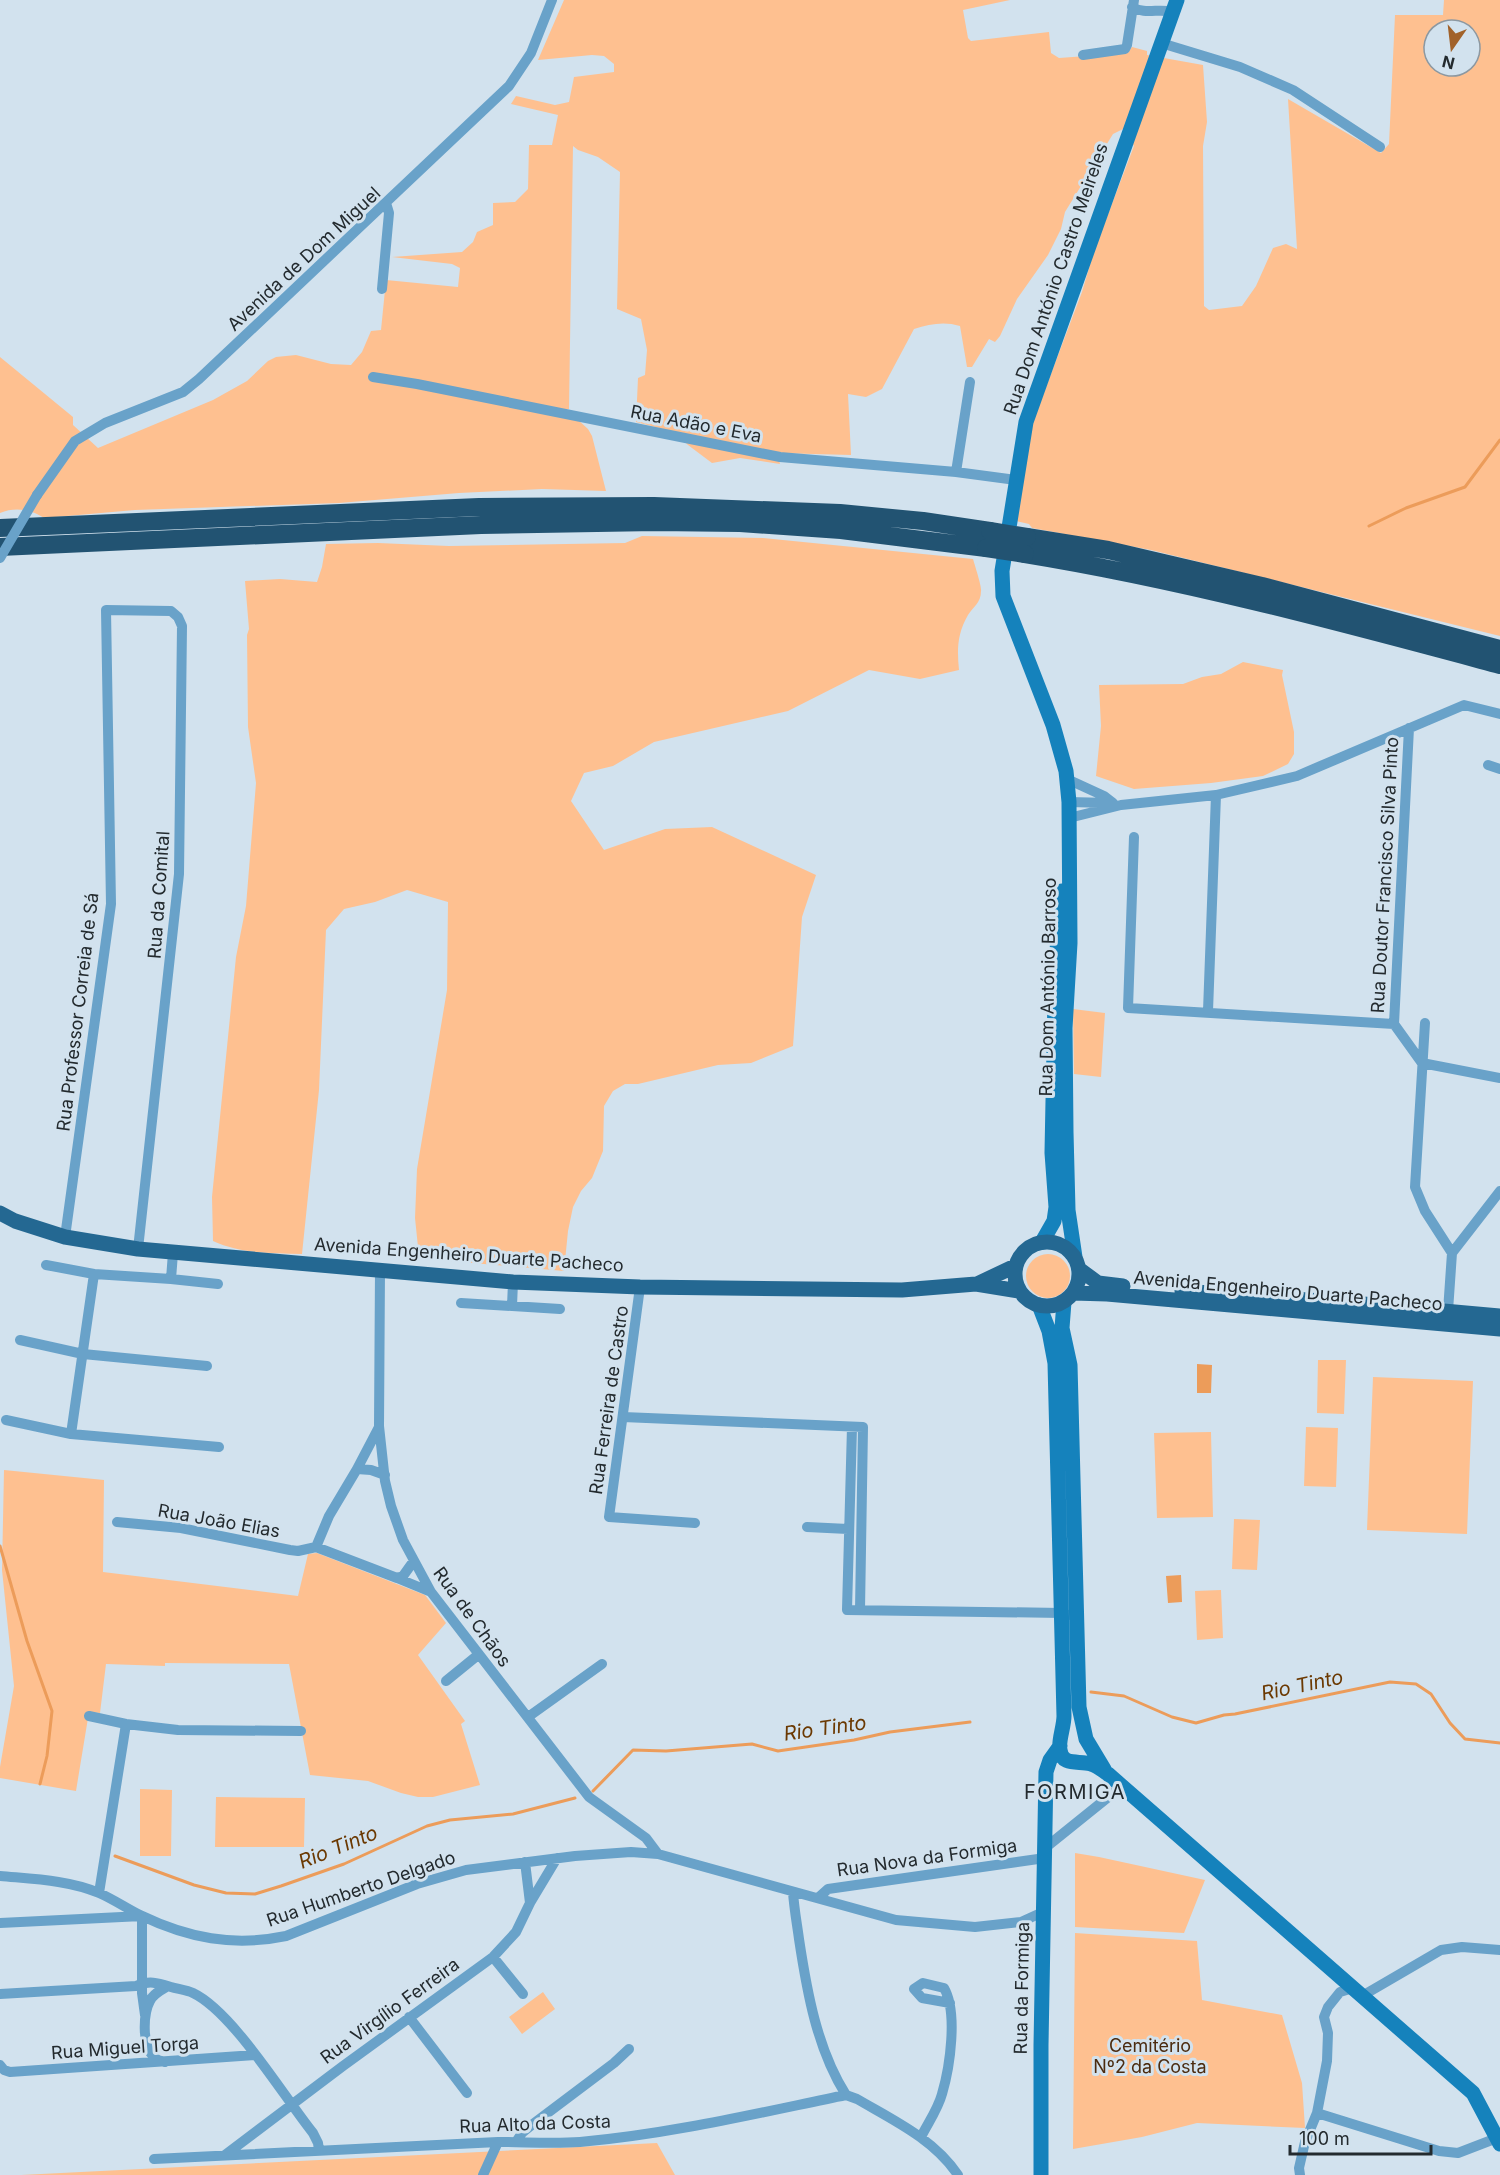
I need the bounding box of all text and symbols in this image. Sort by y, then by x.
north arrow [1422,18,1482,78]
text: N [1440,51,1457,74]
street label: Rua Dom António Castro Meireles [999,140,1112,417]
street label: Avenida de Dom Miguel [223,182,384,335]
street label: Rua Adão e Eva [629,400,764,447]
street label: Rua Doutor Francisco Silva Pinto [1367,736,1402,1014]
street label: Rua da Comital [144,830,173,960]
street label: Rua Dom António Barroso [1035,877,1060,1097]
street label: Rua Professor Correia de Sá [52,891,103,1132]
street label: Avenida Engenheiro Duarte Pacheco [314,1233,625,1276]
street label: Avenida Engenheiro Duarte Pacheco [1133,1267,1444,1314]
street label: Rua Ferreira de Castro [585,1304,632,1496]
street label: Rua João Elias [156,1499,282,1542]
street label: Rua de Chãos [429,1563,516,1671]
water label: Rio Tinto [1259,1665,1345,1705]
water label: Rio Tinto [782,1710,868,1746]
district label: FORMIGA [1024,1780,1126,1804]
water label: Rio Tinto [295,1820,381,1874]
street label: Rua Nova da Formiga [835,1834,1018,1881]
street label: Rua Humberto Delgado [264,1846,458,1931]
street label: Rua da Formiga [1010,1921,1033,2054]
street label: Rua Virgílio Ferreira [316,1953,463,2068]
street label: Rua Miguel Torga [50,2032,200,2063]
park label: Cemitério Nº2 da Costa [1093,2035,1207,2077]
street label: Rua Alto da Costa [459,2110,611,2137]
scale bar [1290,2118,1431,2156]
text: 100 m [1299,2128,1350,2149]

